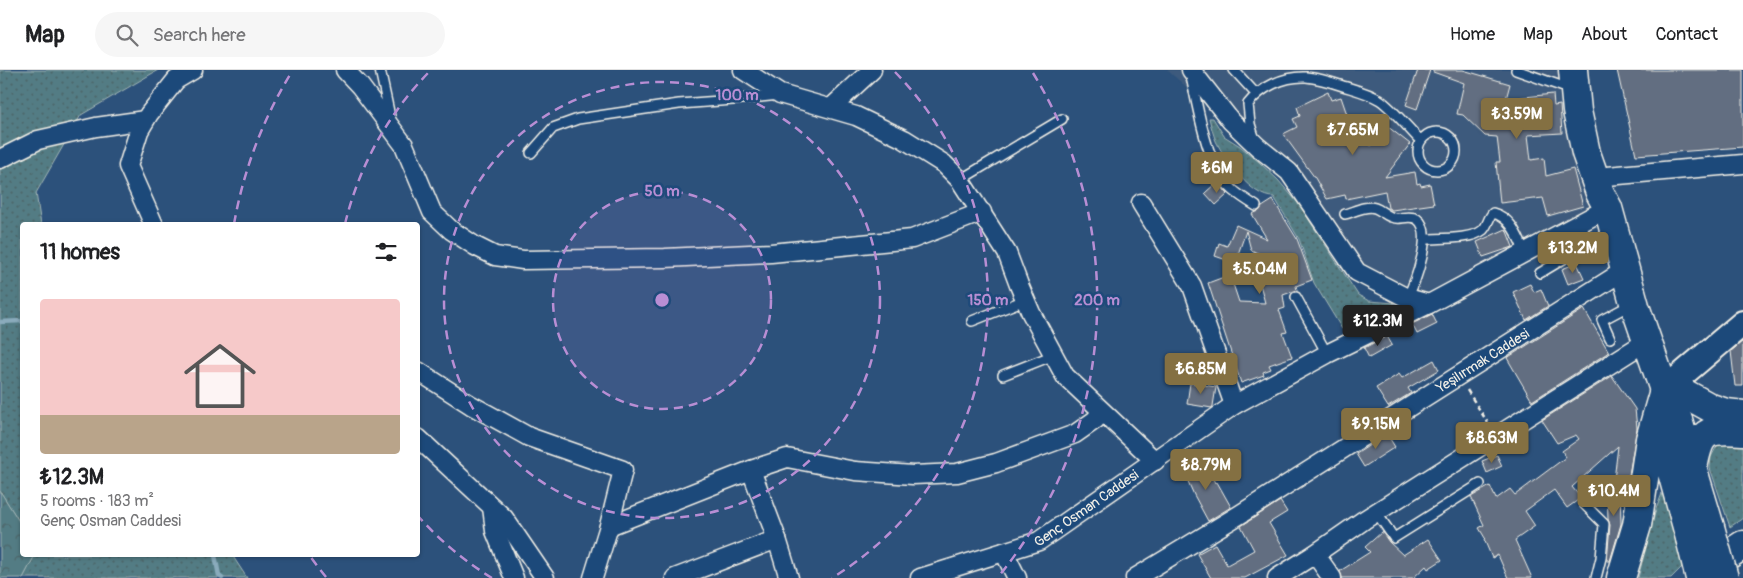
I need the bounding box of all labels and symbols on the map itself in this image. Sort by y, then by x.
text: 100 m [716,86,758,105]
pin: ₺3.59M [1476,98,1558,140]
pin: ₺7.65M [1312,114,1394,156]
pin: ₺6M [1193,152,1241,194]
text: 50 m [645,182,679,201]
pin: ₺13.2M [1532,232,1614,274]
pin: ₺5.04M [1219,252,1301,295]
centre of rings [653,291,671,309]
text: 150 m [968,291,1008,310]
text: 200 m [1074,291,1120,310]
pin: ₺12.3M [1337,304,1419,347]
street label: Yeşilırmak Caddesi [1432,324,1533,397]
pin: ₺6.85M [1160,352,1242,395]
pin: ₺9.15M [1335,408,1417,450]
pin: ₺8.63M [1451,422,1533,464]
pin: ₺8.79M [1165,448,1247,491]
street label: Genç Osman Caddesi [1031,466,1142,550]
pin: ₺10.4M [1573,474,1655,517]

